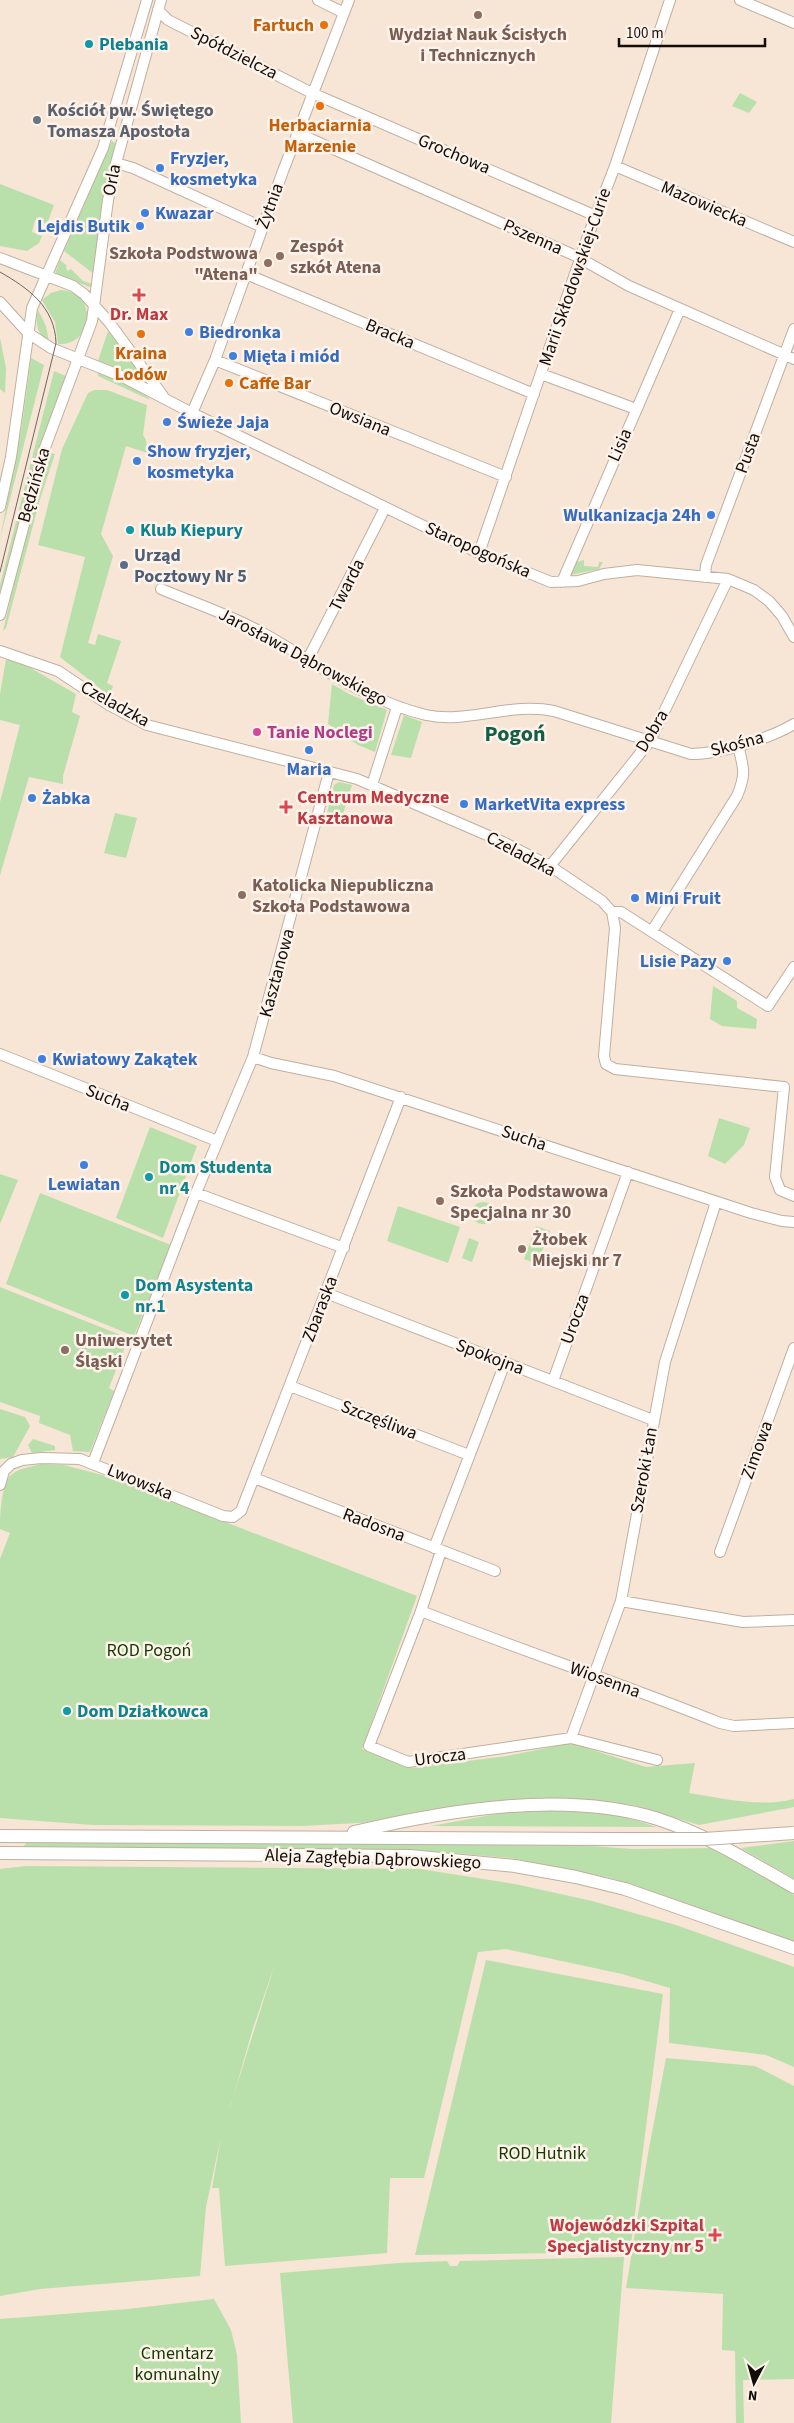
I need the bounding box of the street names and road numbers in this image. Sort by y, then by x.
street label: Spółdzielcza [186,20,282,86]
street label: Grochowa [414,128,494,180]
street label: Orla [97,162,127,198]
street label: Mazowiecka [657,175,751,233]
street label: Żytnia [250,180,290,232]
street label: Marii Skłodowskiej-Curie [533,185,617,369]
street label: Pszenna [499,213,567,261]
street label: Bracka [361,312,419,356]
street label: Owsiana [325,395,395,443]
street label: Lisia [602,424,638,466]
street label: Pusta [729,429,767,477]
street label: Będzińska [11,445,57,525]
street label: Staropogońska [421,516,535,584]
street label: Twarda [323,554,371,616]
street label: Jarosława Dąbrowskiego [214,602,392,712]
street label: Czeladzka [76,675,154,733]
street label: Dobra [630,705,674,757]
street label: Skośna [708,725,766,763]
street label: Czeladzka [482,825,560,883]
street label: Kasztanowa [253,926,301,1020]
street label: Sucha [82,1078,134,1118]
street label: Sucha [498,1119,550,1157]
street label: Zbaraska [296,1272,344,1346]
street label: Urocza [554,1290,596,1348]
street label: Spokojna [452,1333,528,1381]
street label: Szczęśliwa [337,1394,421,1446]
street label: Zimowa [735,1417,779,1483]
street label: Szeroki Łan [624,1425,664,1515]
street label: Lwowska [103,1457,177,1507]
street label: Radosna [339,1502,409,1548]
street label: Wiosenna [566,1656,644,1704]
street label: Urocza [413,1741,467,1773]
street label: Aleja Zagłębia Dąbrowskiego [264,1843,482,1875]

